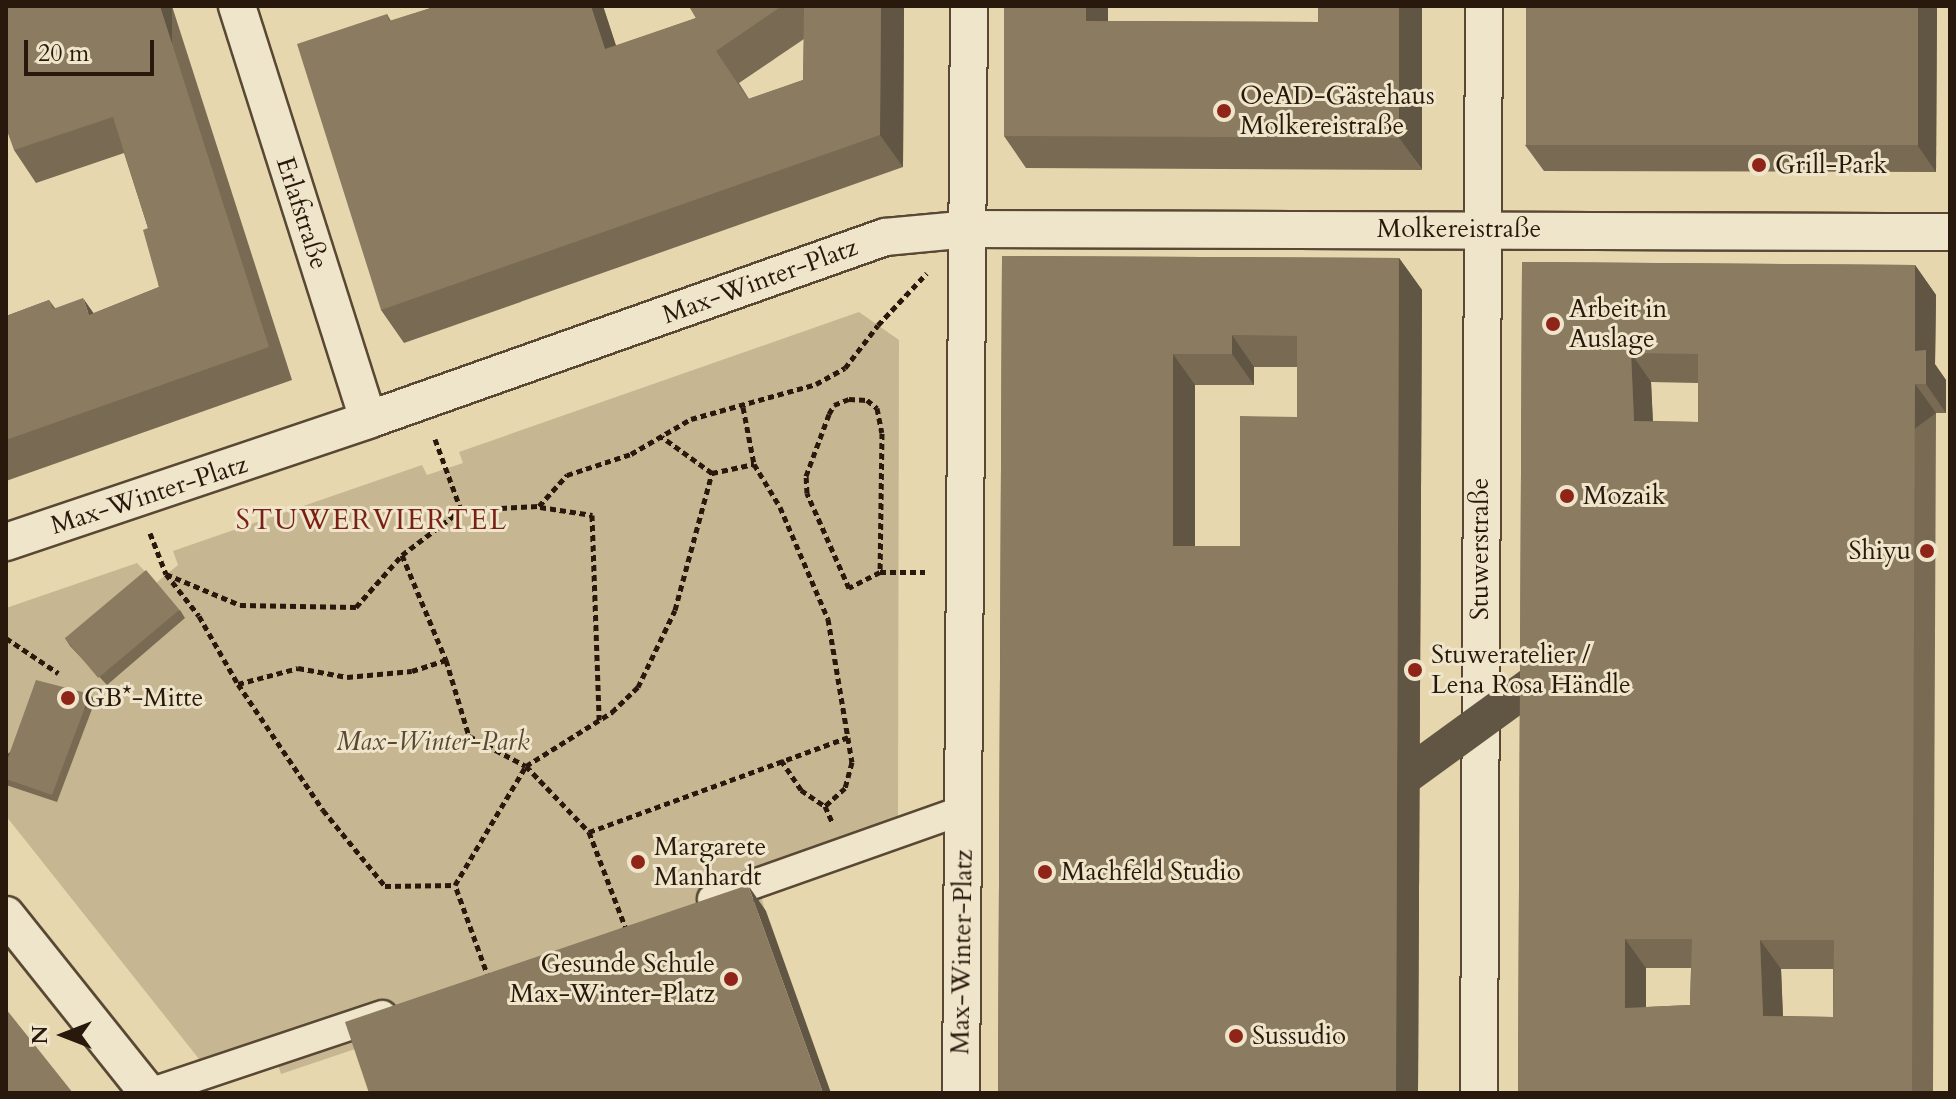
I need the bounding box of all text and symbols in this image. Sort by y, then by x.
scale bar [28,24,158,74]
text: 20 m [38,37,89,70]
place label: OeAD-Gästehaus Molkereistraße [1240,80,1435,142]
marker: OeAD-Gästehaus Molkereistraße [1215,102,1233,120]
place label: Grill-Park [1775,149,1887,181]
street label: Erlafstraße [269,153,335,273]
marker: Grill-Park [1750,156,1768,174]
street label: Molkereistraße [1377,213,1541,245]
street label: Max-Winter-Platz [658,231,862,331]
place label: Arbeit in Auslage [1569,293,1667,354]
marker: Arbeit in Auslage [1544,315,1562,333]
street label: Max-Winter-Platz [47,448,251,542]
street label: Stuwerstraße [1464,478,1496,620]
place label: Mozaik [1583,480,1666,512]
marker: Mozaik [1558,487,1576,505]
district label: STUWERVIERTEL [236,503,508,537]
place label: Shiyu [1848,535,1911,567]
marker: Shiyu [1918,542,1936,560]
place label: Stuweratelier / Lena Rosa Händle [1431,639,1631,700]
marker: Stuweratelier / Lena Rosa Händle [1406,661,1424,679]
place label: GB*-Mitte [84,682,203,714]
marker: GB*-Mitte [59,689,77,707]
park label: Max-Winter-Park [336,726,530,758]
place label: Margarete Manhardt [654,831,766,892]
street label: Max-Winter-Platz [945,849,979,1055]
marker: Margarete Manhardt [629,853,647,871]
place label: Machfeld Studio [1061,856,1241,888]
marker: Machfeld Studio [1036,863,1054,881]
place label: Gesunde Schule Max-Winter-Platz [510,948,715,1010]
marker: Gesunde Schule Max-Winter-Platz [722,970,740,988]
north arrow [24,995,104,1075]
place label: Sussudio [1252,1020,1346,1052]
text: N [25,1025,55,1045]
marker: Sussudio [1227,1027,1245,1045]

